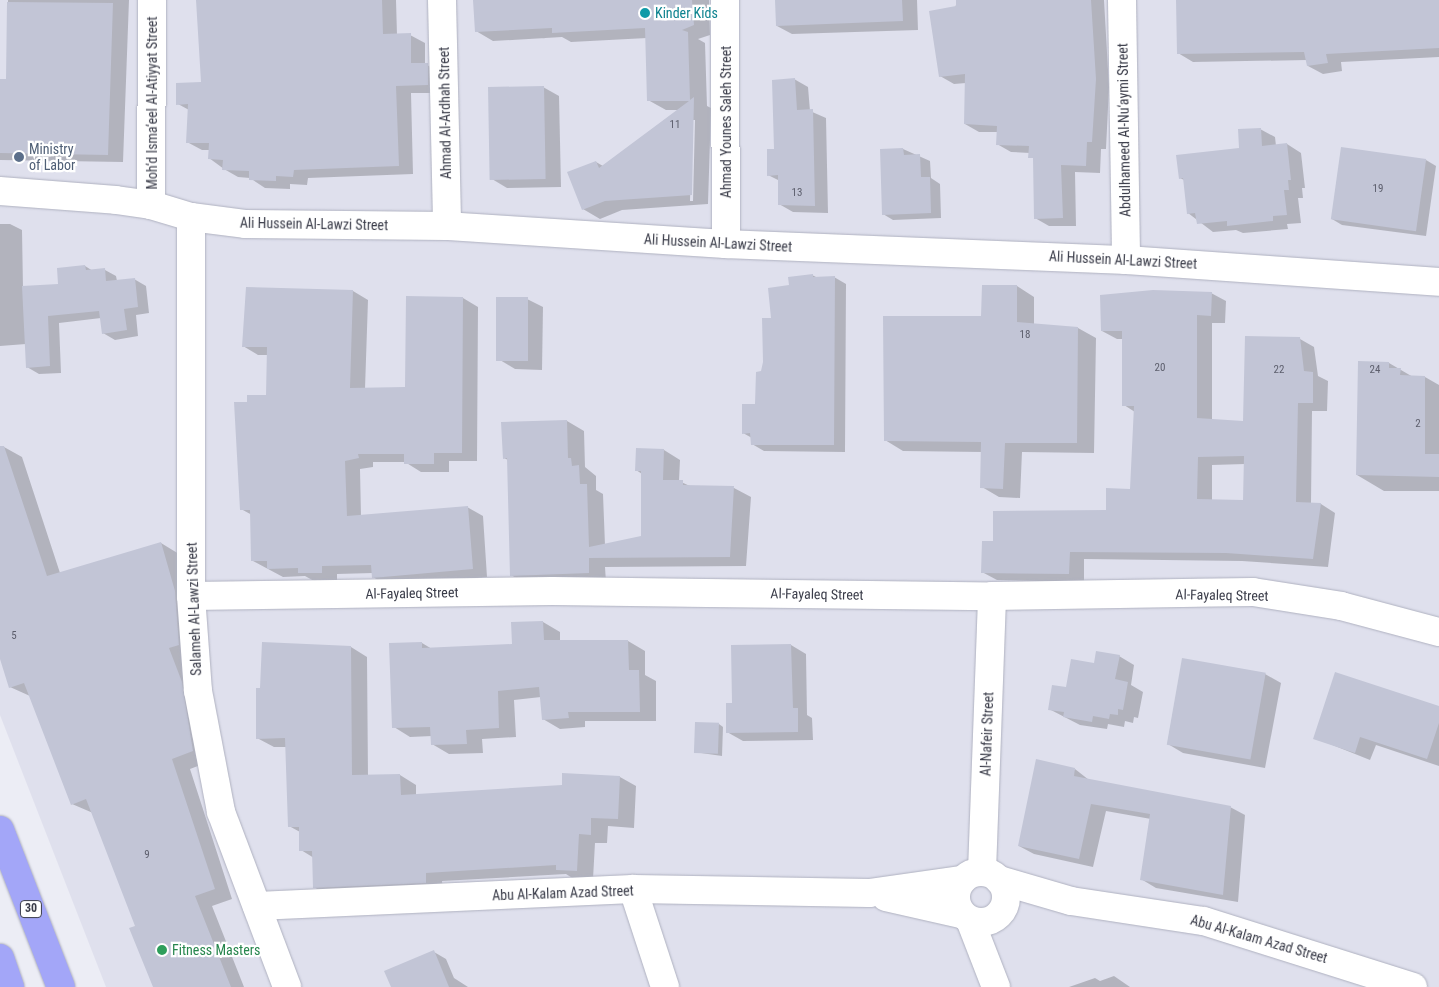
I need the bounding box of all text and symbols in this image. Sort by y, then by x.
place label: Kinder Kids [655,5,718,21]
marker: Kinder Kids [639,7,651,19]
street label: Moh‘d Isma‘eel Al-Atiyyat Street [144,16,160,190]
street label: Abdulhameed Al-Nu‘aymi Street [1114,43,1134,217]
street label: Ahmad Younes Saleh Street [718,46,734,198]
street label: Ahmad Al-Ardhah Street [435,47,455,179]
house number: 11 [670,118,680,132]
place label: Ministry of Labor [29,141,75,174]
marker: Ministry of Labor [13,151,25,163]
house number: 19 [1373,182,1383,196]
house number: 13 [792,186,802,200]
street label: Ali Hussein Al-Lawzi Street [240,214,388,234]
street label: Ali Hussein Al-Lawzi Street [644,231,792,255]
street label: Ali Hussein Al-Lawzi Street [1049,248,1197,272]
house number: 18 [1020,328,1030,342]
house number: 20 [1155,361,1165,375]
house number: 22 [1274,363,1284,377]
house number: 24 [1370,363,1380,377]
house number: 2 [1415,417,1421,431]
street label: Salameh Al-Lawzi Street [183,542,205,676]
street label: Al-Fayaleq Street [365,584,459,602]
street label: Al-Fayaleq Street [770,585,864,603]
street label: Al-Fayaleq Street [1175,586,1269,604]
house number: 5 [11,629,17,643]
street label: Al-Nafeir Street [977,692,997,776]
house number: 9 [144,848,150,862]
street label: Abu Al-Kalam Azad Street [492,882,634,904]
road number: 30 [20,900,42,919]
street label: Abu Al-Kalam Azad Street [1189,911,1329,967]
place label: Fitness Masters [172,942,260,958]
marker: Fitness Masters [156,944,168,956]

